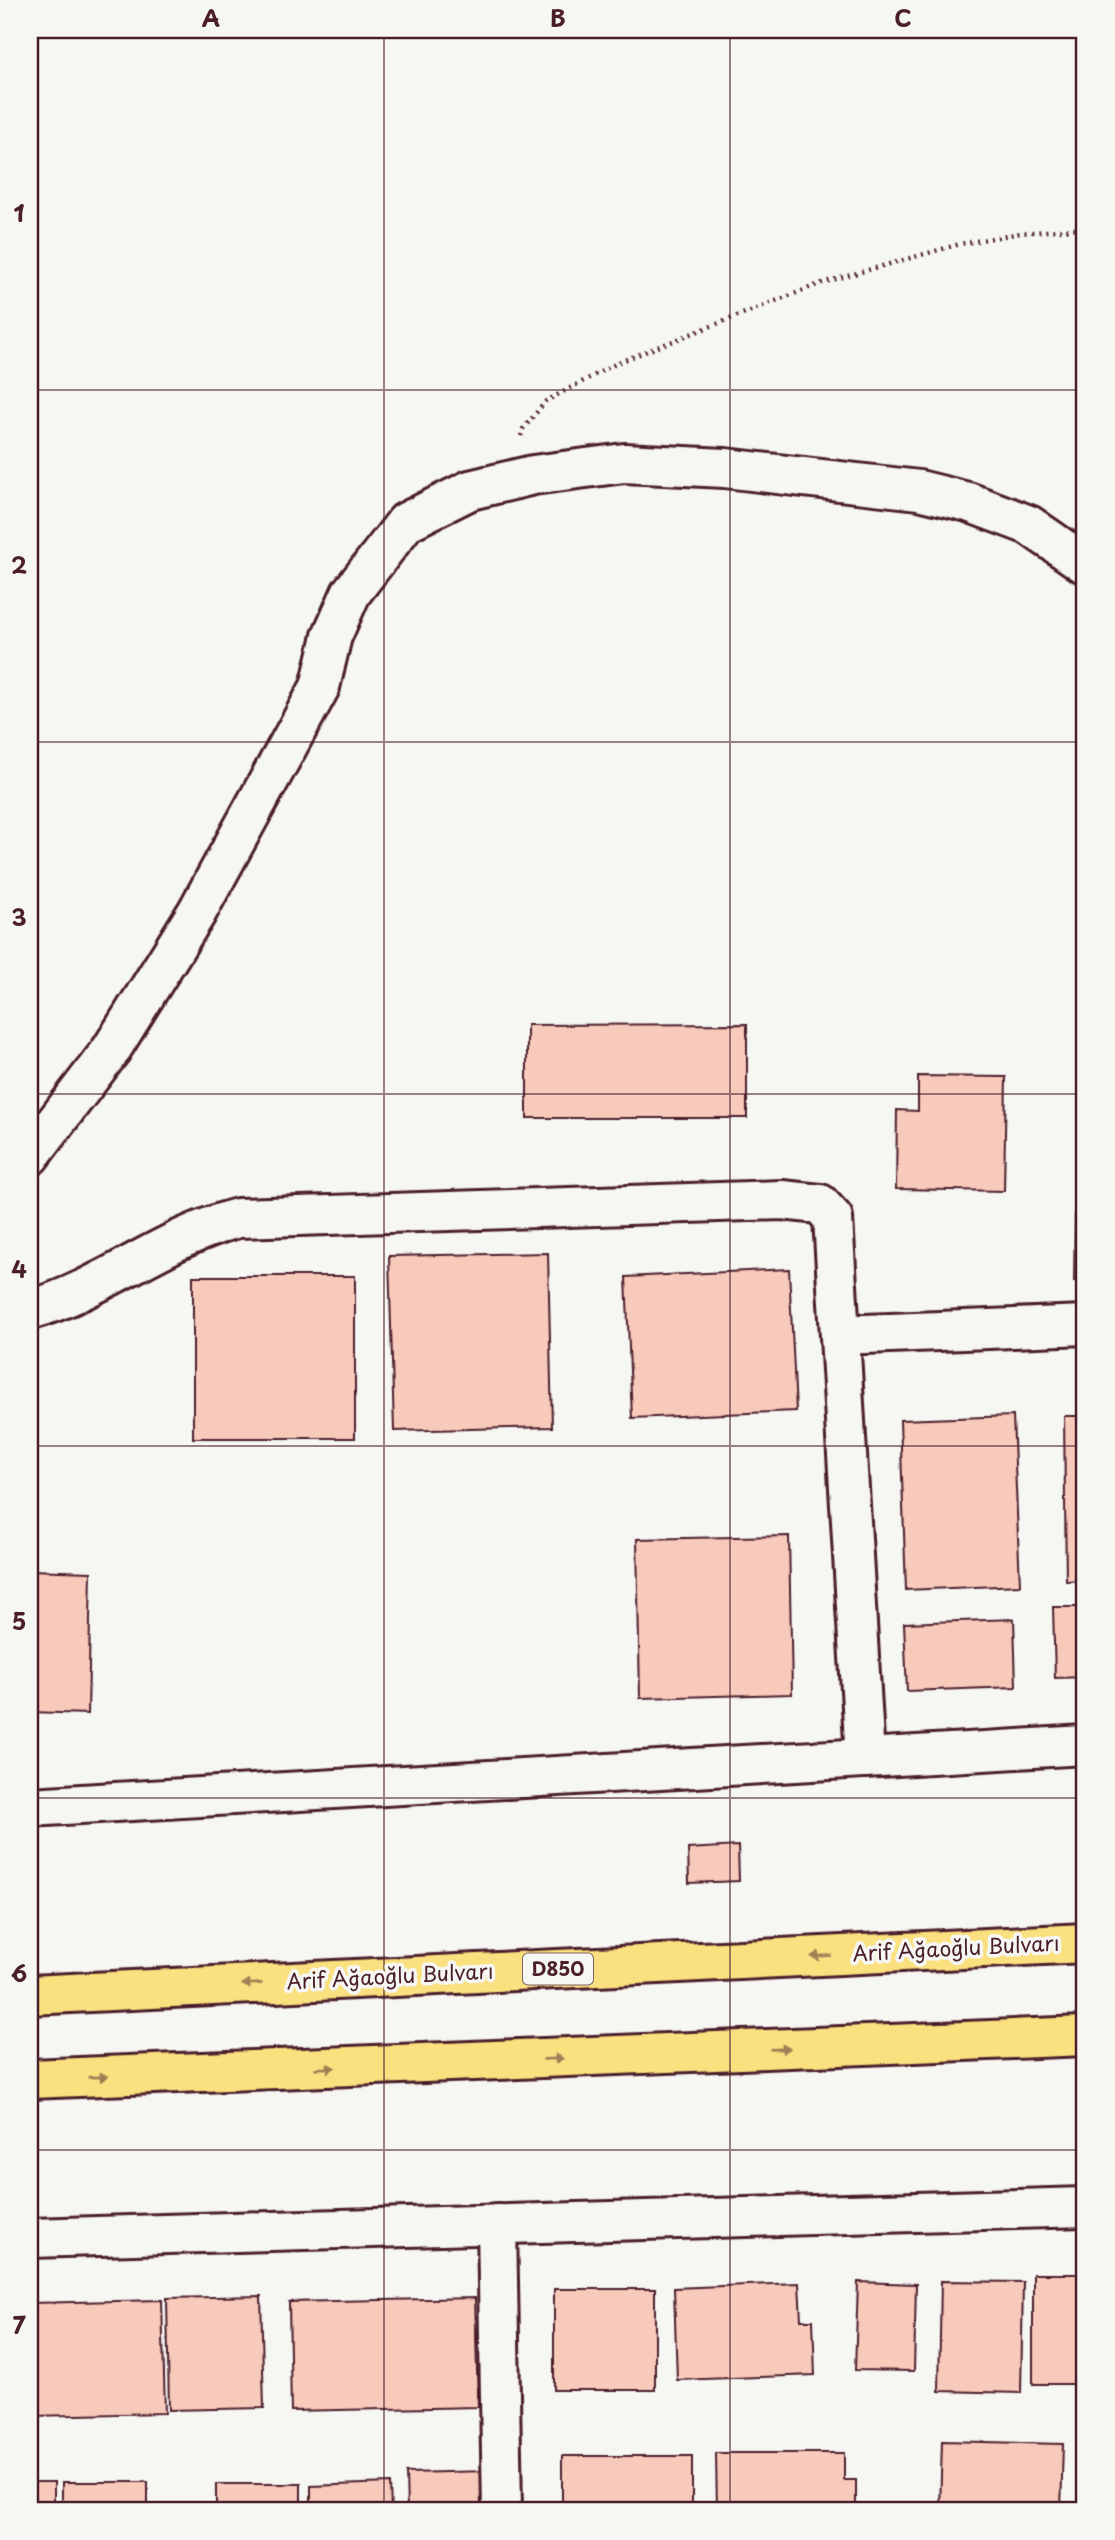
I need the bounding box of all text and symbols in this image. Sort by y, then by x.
text: A [202,0,220,35]
text: B [550,0,566,35]
text: C [894,0,912,35]
text: 1 [14,195,25,230]
text: 2 [11,547,27,582]
text: 3 [11,899,27,934]
text: 4 [11,1251,27,1286]
text: 5 [12,1603,26,1638]
street label: Arif Ağaoğlu Bulvarı [852,1926,1060,1968]
one-way arrow [810,1950,832,1961]
street label: Arif Ağaoğlu Bulvarı [286,1954,494,1996]
road number: D850 [523,1954,593,1984]
text: 6 [11,1955,27,1990]
one-way arrow [240,1979,262,1990]
one-way arrow [769,2044,791,2055]
one-way arrow [542,2053,564,2064]
one-way arrow [315,2062,337,2073]
one-way arrow [87,2071,109,2082]
text: 7 [12,2307,26,2342]

